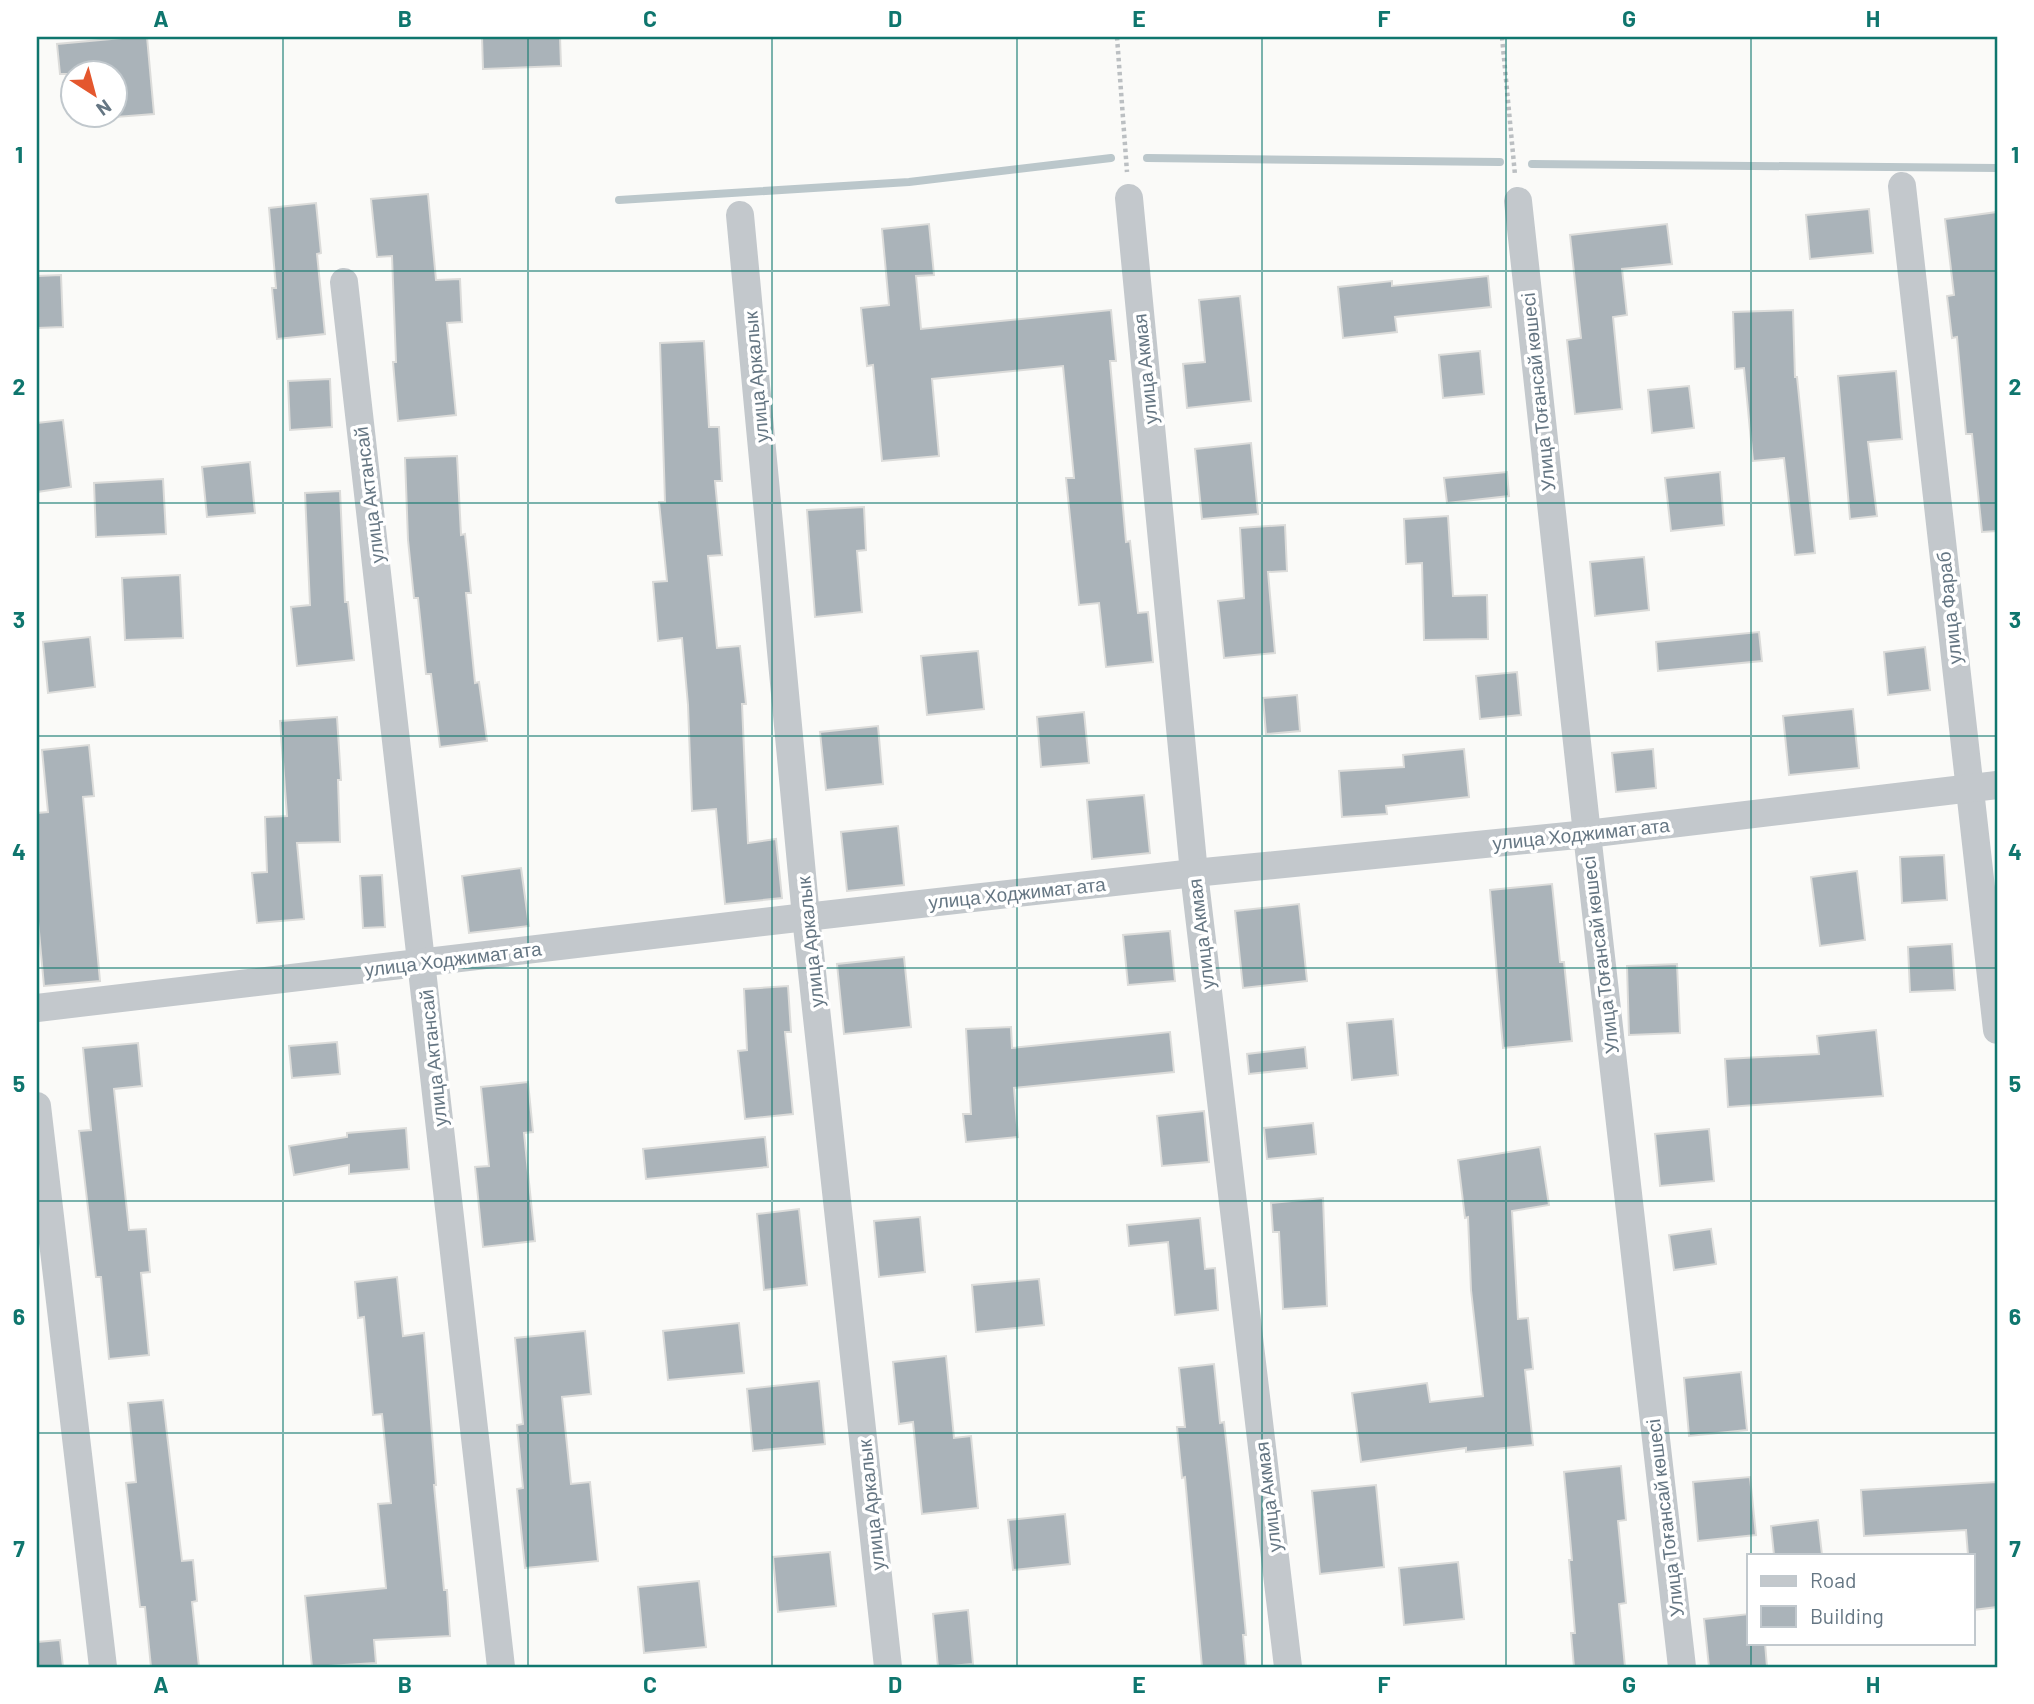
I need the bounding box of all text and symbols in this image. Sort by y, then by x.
text: A [153,4,169,32]
text: B [398,4,412,32]
text: C [643,4,657,32]
text: D [888,4,902,32]
text: E [1132,4,1146,32]
text: F [1378,4,1391,32]
text: G [1622,4,1636,32]
text: H [1866,4,1880,32]
north arrow [60,60,130,130]
text: N [92,95,116,121]
text: 1 [15,140,23,168]
text: 1 [2011,140,2019,168]
street label: Улица Тоғансай көшесі [1516,292,1559,492]
street label: улица Аркалык [738,310,773,444]
street label: улица Акмая [1127,313,1162,425]
text: 2 [13,372,25,400]
text: 2 [2009,372,2021,400]
street label: улица Актансай [349,425,388,565]
street label: улица Фараб [1931,551,1966,665]
text: 3 [13,605,25,633]
text: 3 [2009,605,2021,633]
street label: улица Ходжимат ата [1491,813,1671,854]
text: 4 [12,837,26,865]
text: 4 [2008,837,2022,865]
street label: Улица Тоғансай көшесі [1576,855,1623,1055]
street label: улица Ходжимат ата [927,872,1107,913]
street label: улица Аркалык [791,875,828,1009]
street label: улица Акмая [1182,878,1219,991]
street label: улица Ходжимат ата [363,936,543,981]
street label: улица Актансай [414,988,451,1128]
text: 5 [13,1069,25,1097]
text: 5 [2009,1069,2021,1097]
text: 6 [13,1302,25,1330]
text: 6 [2009,1302,2021,1330]
street label: Улица Тоғансай көшесі [1641,1418,1688,1618]
street label: улица Аркалык [852,1438,889,1572]
street label: улица Акмая [1249,1441,1286,1554]
text: 7 [13,1534,25,1562]
text: 7 [2009,1534,2021,1562]
legend [1747,1554,1974,1644]
text: Road [1810,1567,1856,1592]
text: Building [1810,1603,1884,1628]
text: A [153,1670,169,1698]
text: B [398,1670,412,1698]
text: C [643,1670,657,1698]
text: D [888,1670,902,1698]
text: E [1132,1670,1146,1698]
text: F [1378,1670,1391,1698]
text: G [1622,1670,1636,1698]
text: H [1866,1670,1880,1698]

